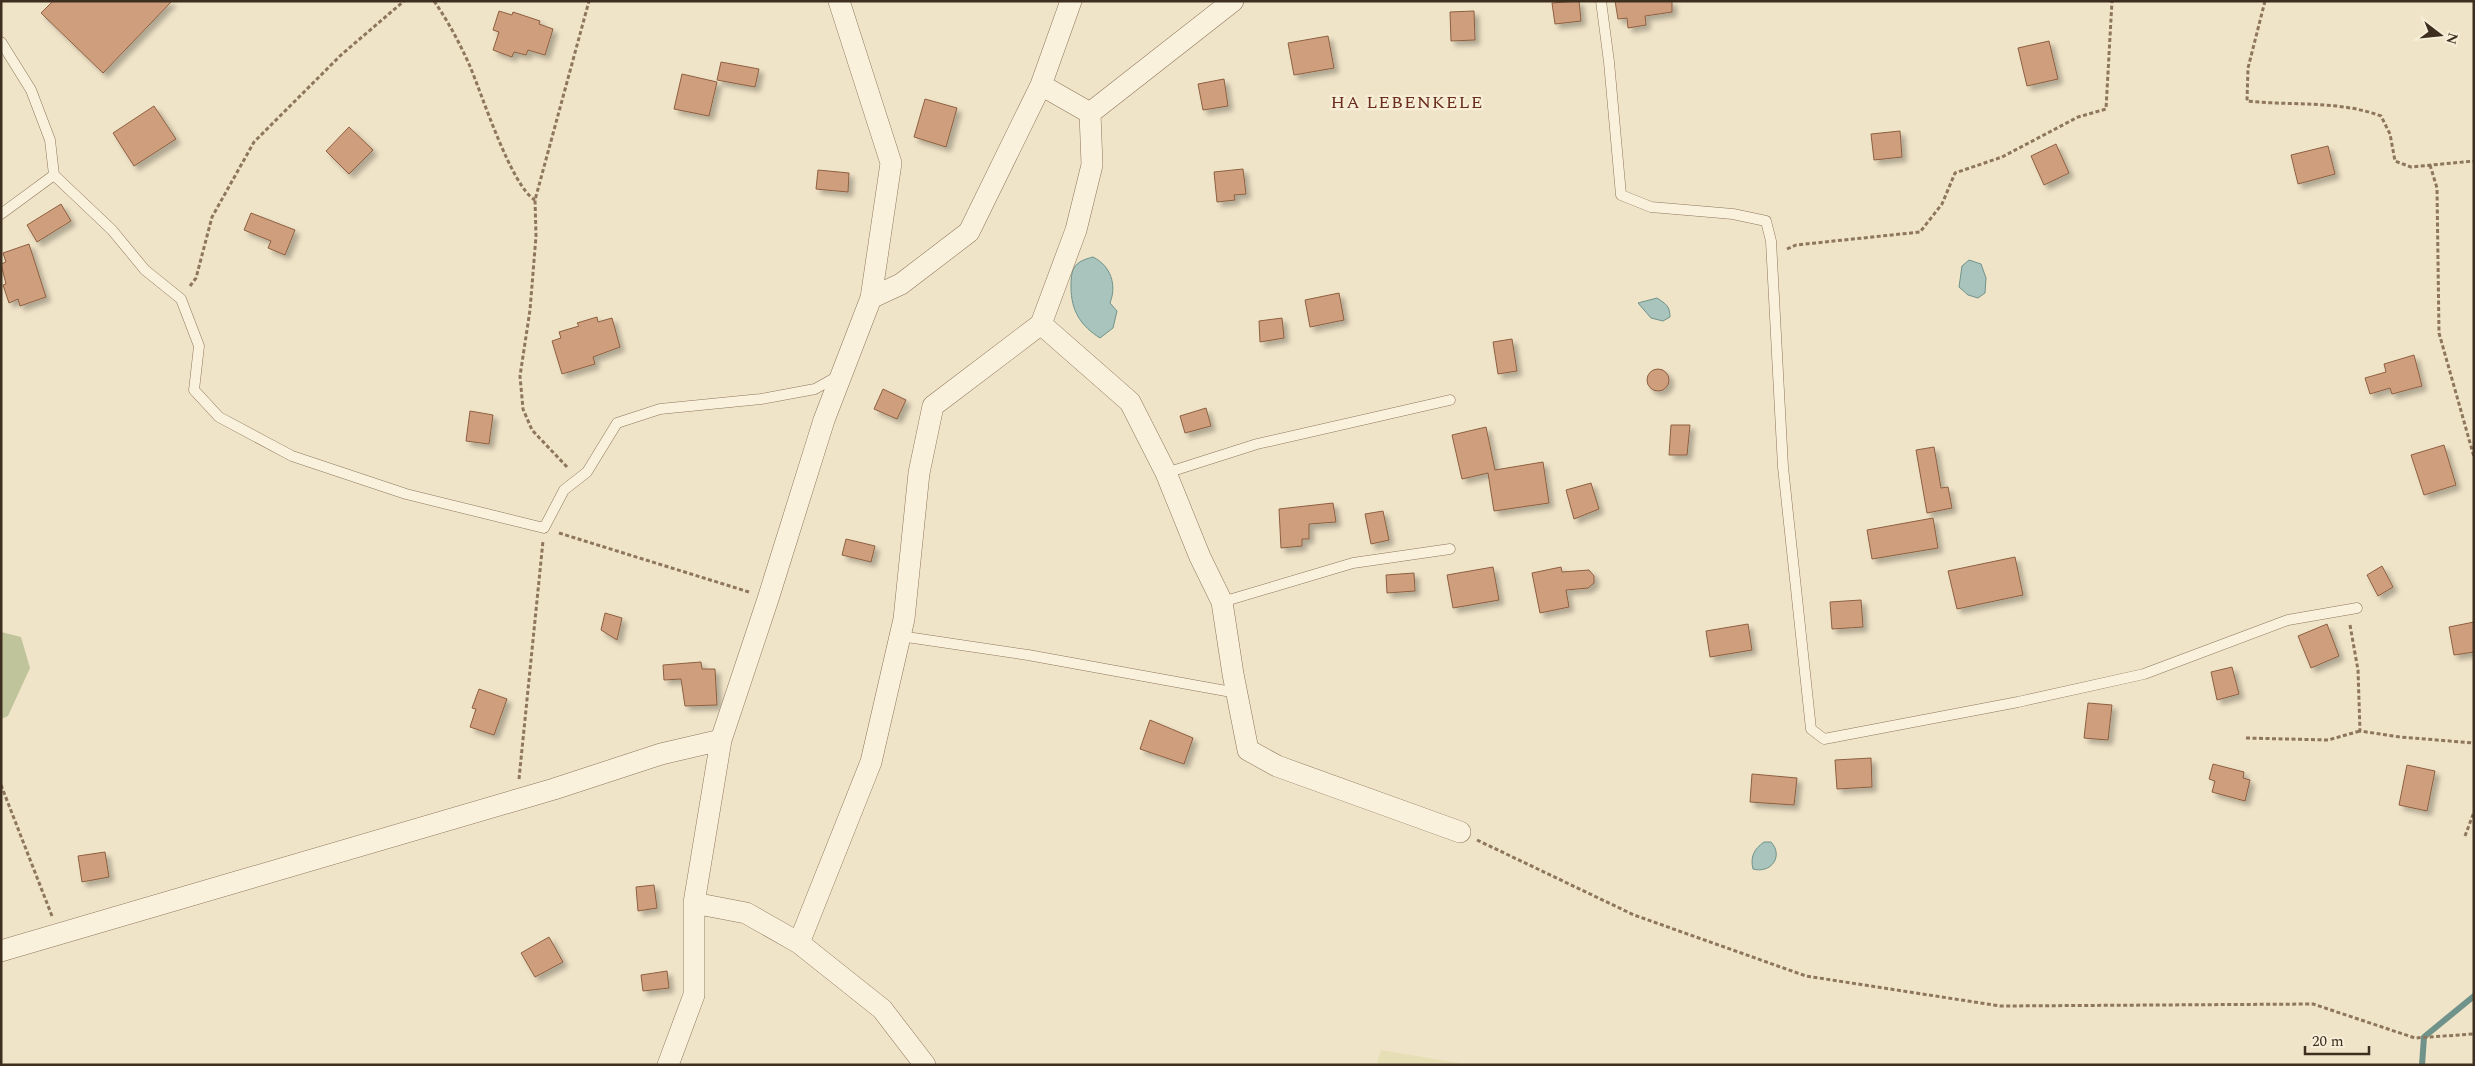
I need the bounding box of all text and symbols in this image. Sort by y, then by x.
north arrow [2415,10,2465,60]
text: N [2440,30,2464,47]
district label: HA LEBENKELE [1331,89,1483,116]
scale bar [2305,1024,2369,1056]
text: 20 m [2312,1030,2344,1053]

